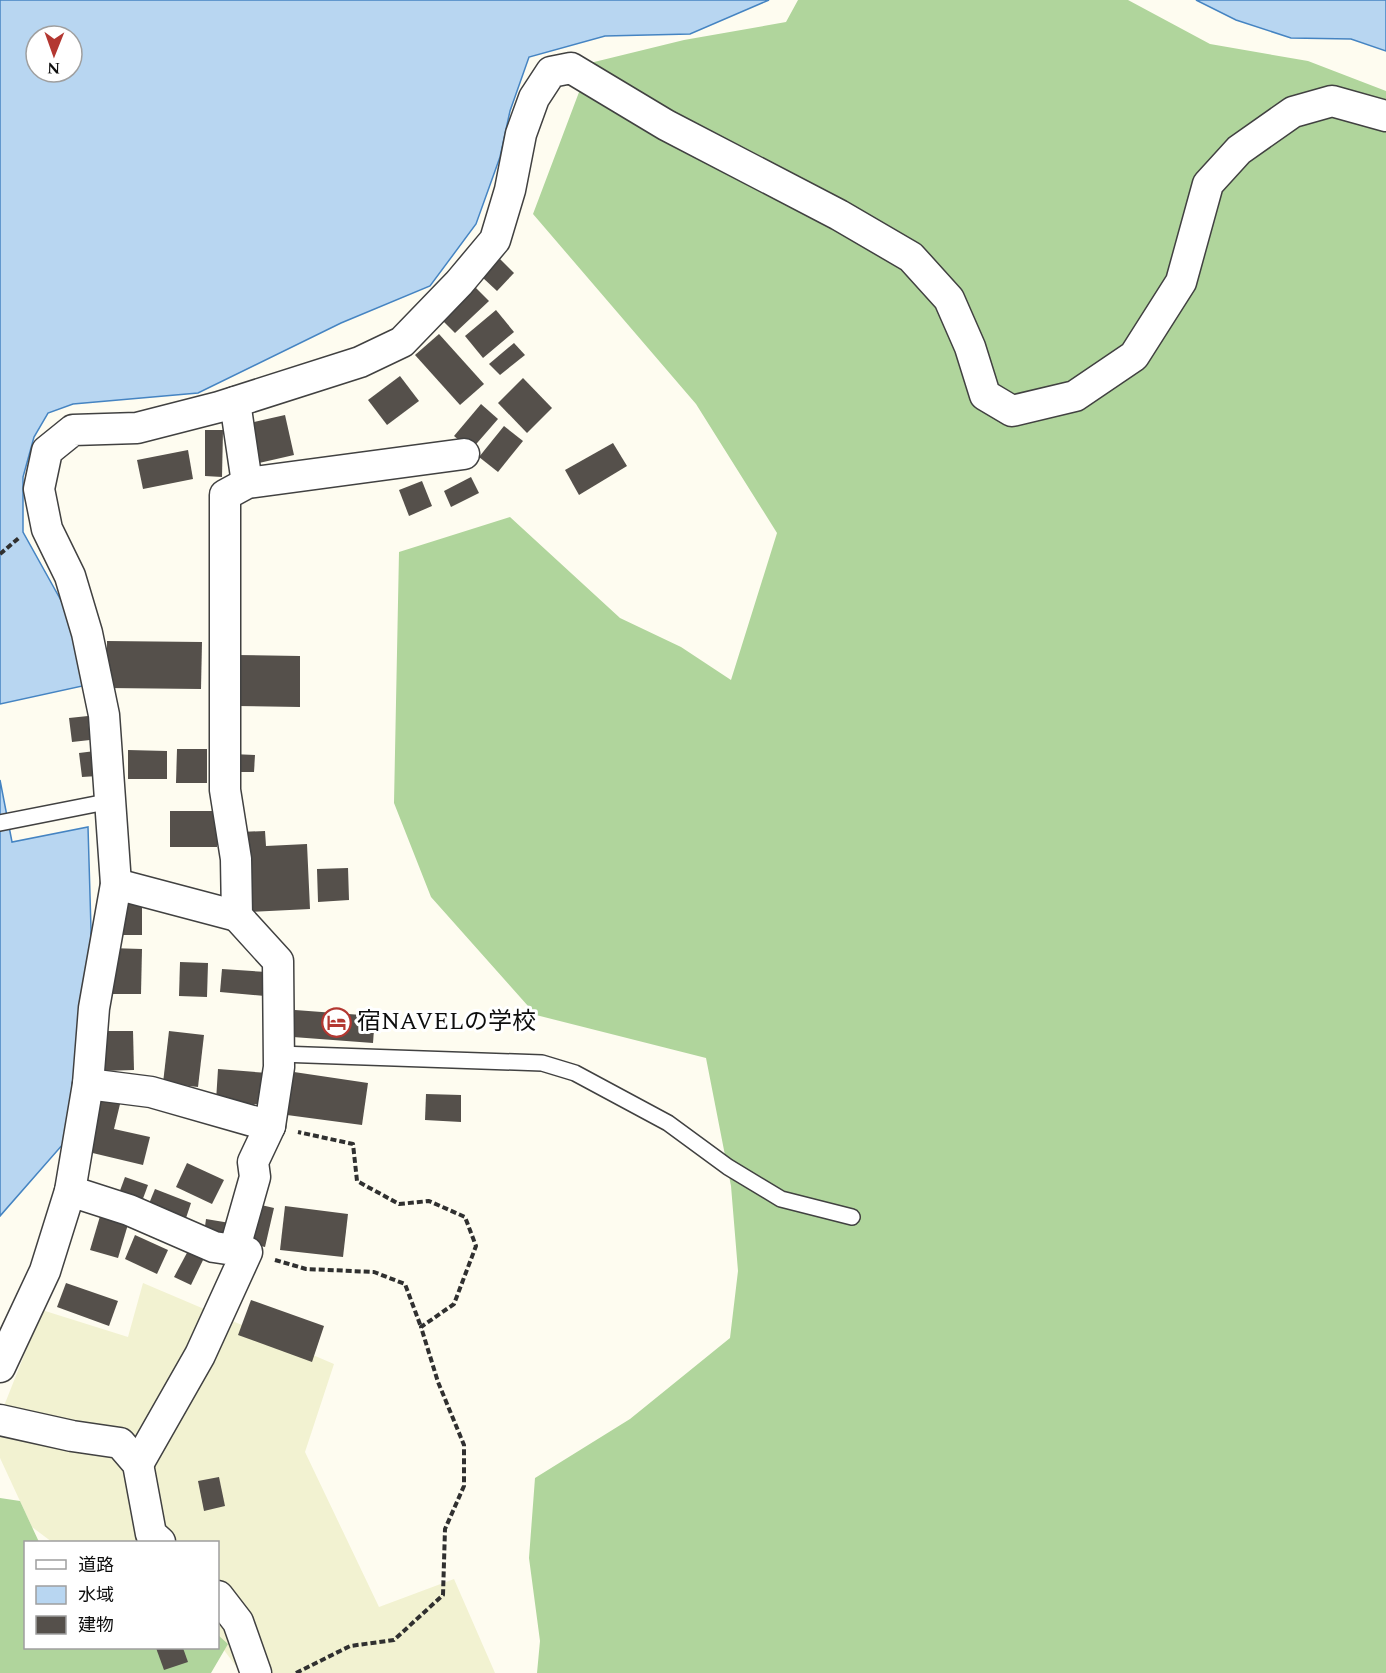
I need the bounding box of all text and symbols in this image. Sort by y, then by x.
north arrow [24,24,84,84]
text: N [47,56,60,80]
place label: 宿NAVELの学校 [357,1004,536,1040]
hotel icon: 宿NAVELの学校 [320,1006,352,1038]
legend [24,1541,219,1649]
text: 道路 [78,1552,114,1579]
text: 水域 [78,1582,114,1609]
text: 建物 [78,1612,114,1639]

